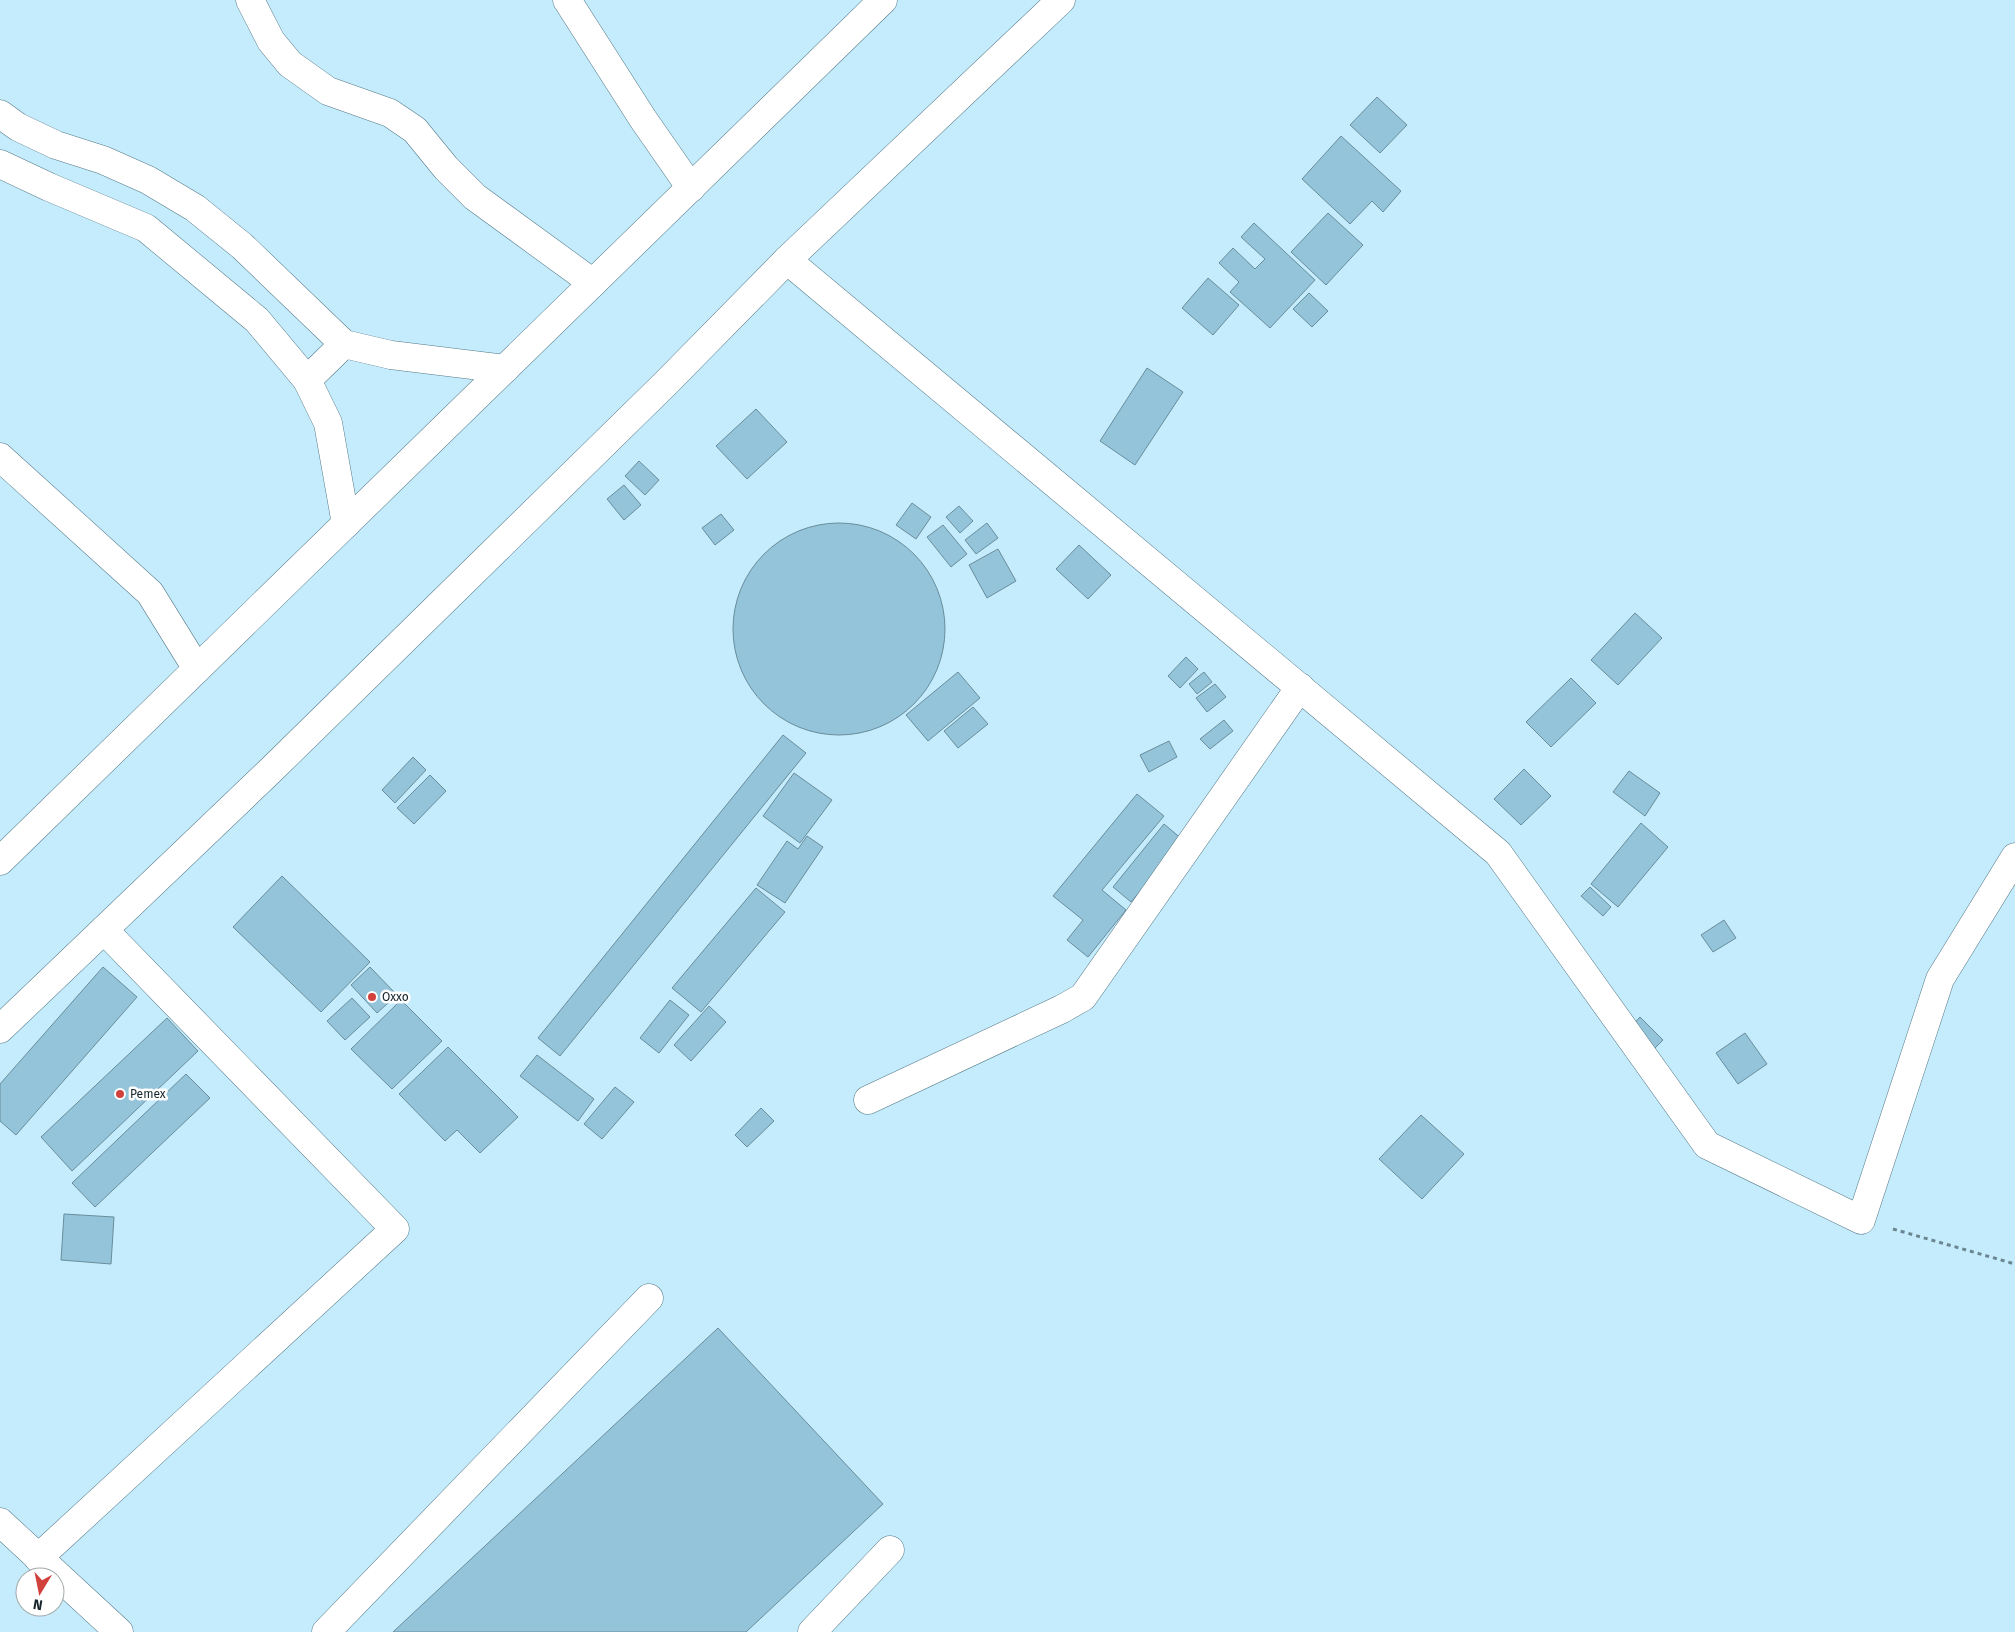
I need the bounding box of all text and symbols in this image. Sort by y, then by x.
place label: Oxxo [382,990,409,1004]
marker: Oxxo [366,991,378,1003]
place label: Pemex [130,1087,166,1101]
marker: Pemex [114,1088,126,1100]
north arrow [15,1567,65,1617]
text: N [32,1595,44,1613]

